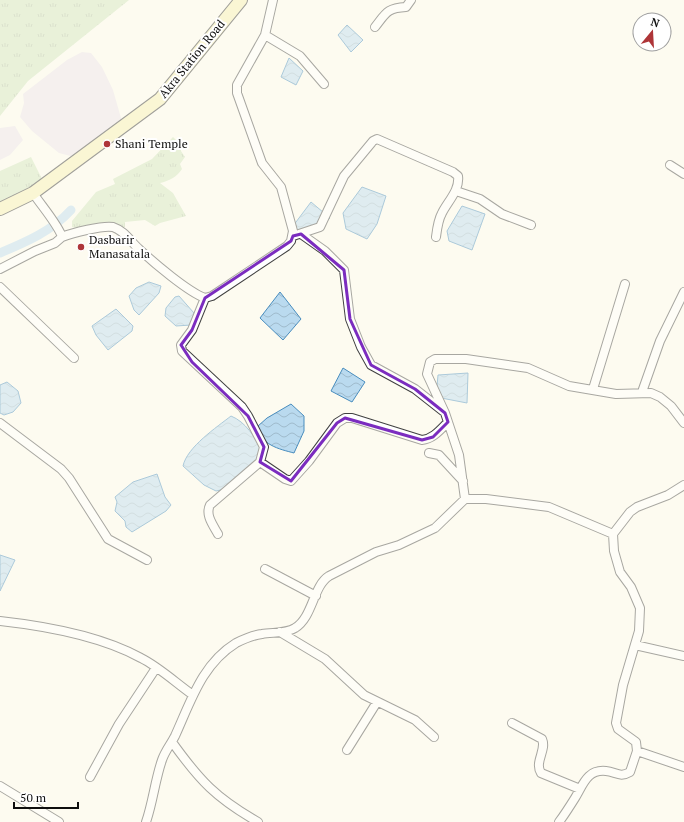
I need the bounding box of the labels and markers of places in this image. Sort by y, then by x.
place label: Shani Temple [115,136,188,151]
marker: Shani Temple [102,139,112,149]
place label: Dasbarir Manasatala [89,232,150,261]
marker: Dasbarir Manasatala [76,242,86,252]

